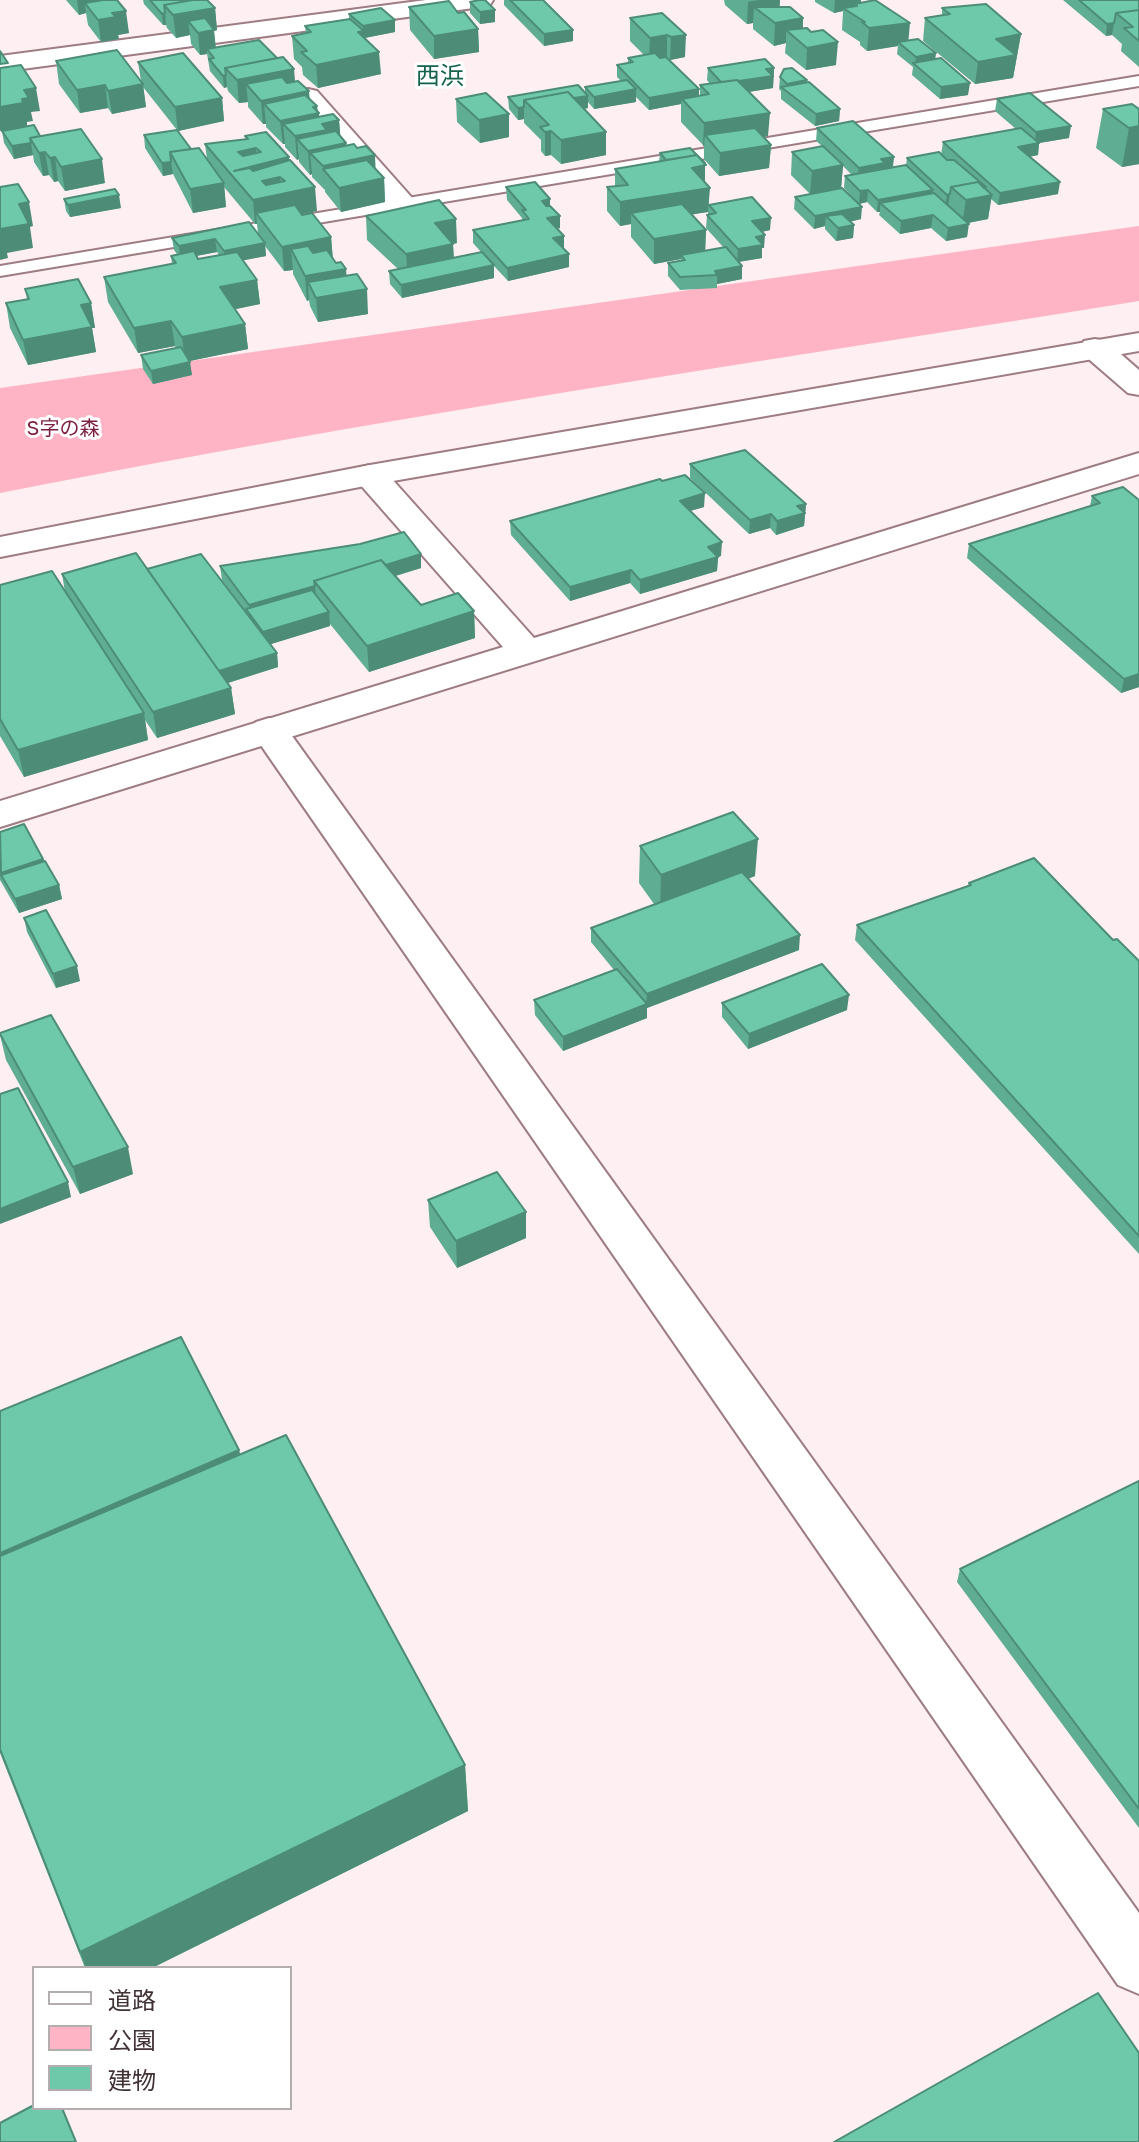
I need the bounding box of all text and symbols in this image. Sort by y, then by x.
district label: 西浜 [416,62,464,90]
park label: S字の森 [27,417,99,441]
legend [32,1966,292,2110]
text: 道路 [108,1985,156,2014]
text: 公園 [108,2025,156,2054]
text: 建物 [108,2065,156,2094]

